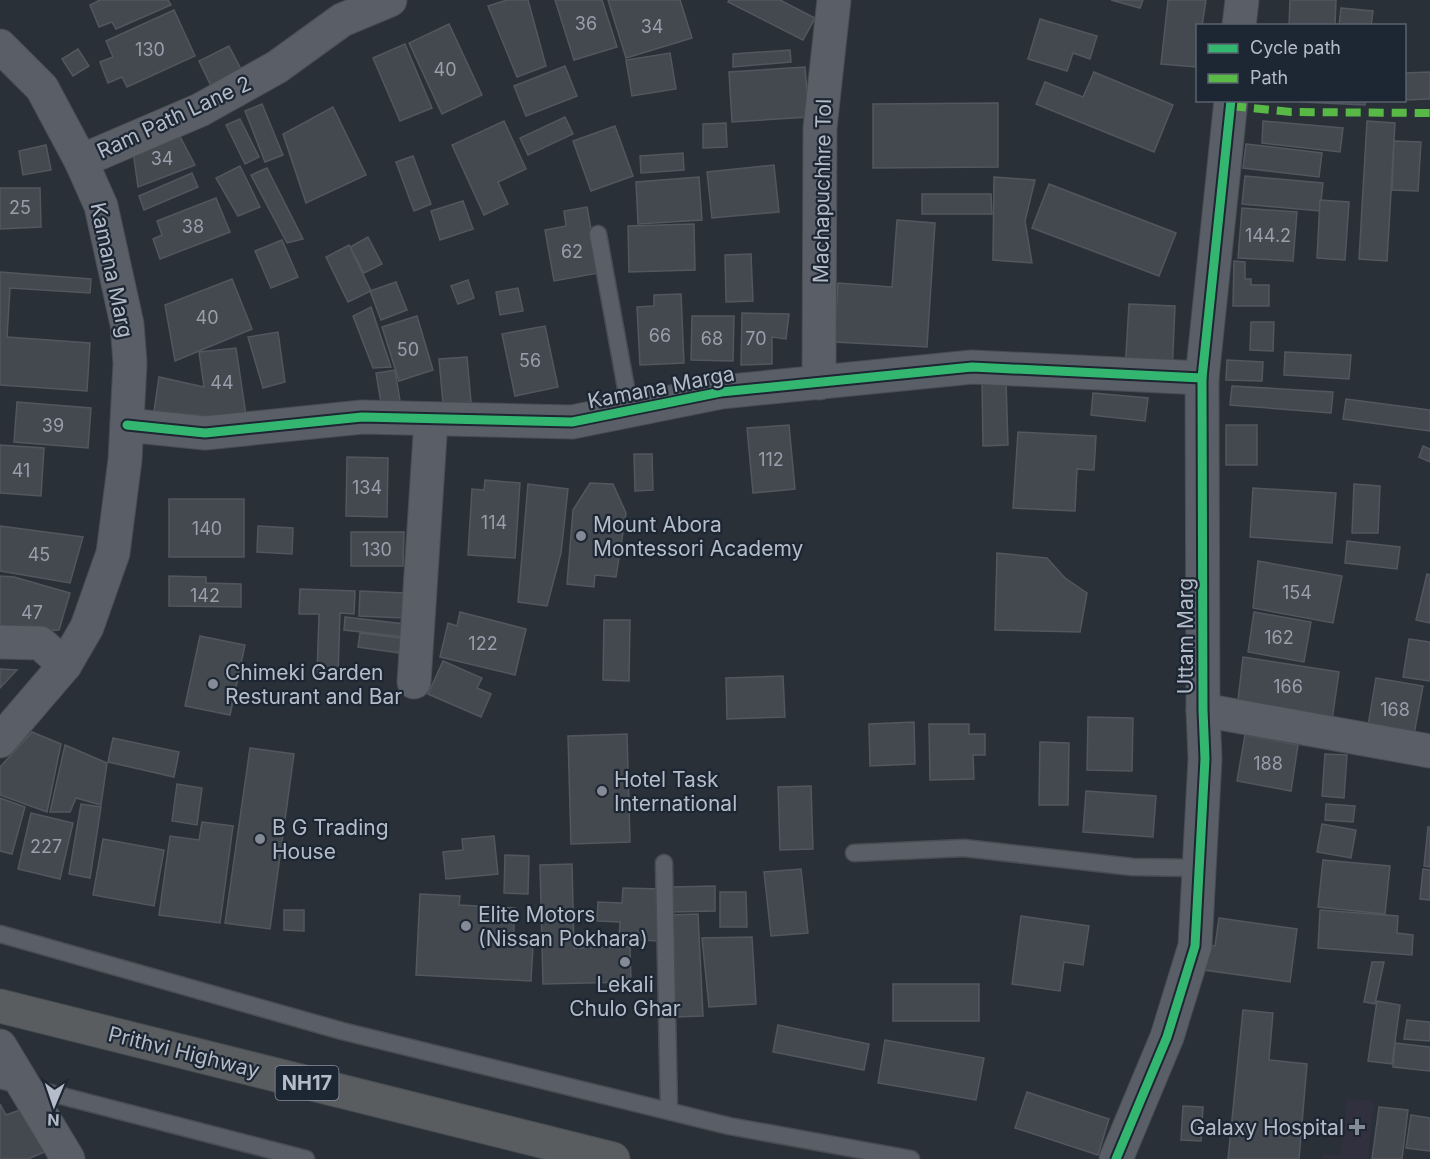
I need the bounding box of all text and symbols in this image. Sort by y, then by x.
house number: 36 [575,13,597,34]
house number: 34 [641,16,663,37]
legend [1196,24,1406,102]
text: Cycle path [1250,37,1341,58]
house number: 130 [135,39,165,60]
house number: 40 [434,59,456,80]
text: Path [1250,67,1288,88]
street label: Ram Path Lane 2 [93,70,255,164]
street label: Machapuchhre Tol [808,99,836,283]
house number: 34 [151,148,173,169]
house number: 25 [9,197,31,218]
street label: Kamana Marg [85,200,139,340]
house number: 38 [182,216,204,237]
house number: 144.2 [1245,225,1291,246]
house number: 62 [561,241,583,262]
house number: 40 [196,307,218,328]
house number: 66 [649,325,671,346]
house number: 68 [701,328,723,349]
house number: 70 [745,328,767,349]
house number: 50 [397,339,419,360]
house number: 56 [519,350,541,371]
street label: Kamana Marga [585,360,737,414]
house number: 44 [210,372,234,393]
house number: 39 [42,415,64,436]
house number: 112 [758,449,784,470]
house number: 41 [12,460,30,481]
house number: 134 [352,477,382,498]
house number: 114 [481,512,507,533]
place label: Mount Abora Montessori Academy [593,512,804,561]
house number: 140 [192,518,222,539]
marker: Mount Abora Montessori Academy [574,529,588,543]
house number: 130 [362,539,392,560]
house number: 45 [28,544,50,565]
street label: Uttam Marg [1173,578,1198,694]
house number: 154 [1282,582,1312,603]
house number: 142 [190,585,220,606]
house number: 47 [21,602,43,623]
house number: 162 [1264,627,1294,648]
house number: 122 [468,633,498,654]
place label: Chimeki Garden Resturant and Bar [225,660,402,709]
house number: 166 [1273,676,1303,697]
marker: Chimeki Garden Resturant and Bar [206,677,220,691]
house number: 168 [1380,699,1410,720]
house number: 188 [1253,753,1283,774]
place label: Hotel Task International [614,767,737,816]
marker: Hotel Task International [595,784,609,798]
place label: B G Trading House [272,815,389,864]
marker: B G Trading House [253,832,267,846]
house number: 227 [30,836,62,857]
place label: Elite Motors (Nissan Pokhara) [478,902,648,951]
marker: Elite Motors (Nissan Pokhara) [459,919,473,933]
marker: Lekali Chulo Ghar [618,955,632,969]
place label: Lekali Chulo Ghar [569,972,681,1021]
street label: Prithvi Highway [106,1021,262,1083]
road number: NH17 [276,1066,338,1100]
north arrow [24,1075,84,1135]
text: N [47,1110,60,1130]
place label: Galaxy Hospital [1189,1115,1344,1140]
marker: Galaxy Hospital [1348,1118,1366,1136]

